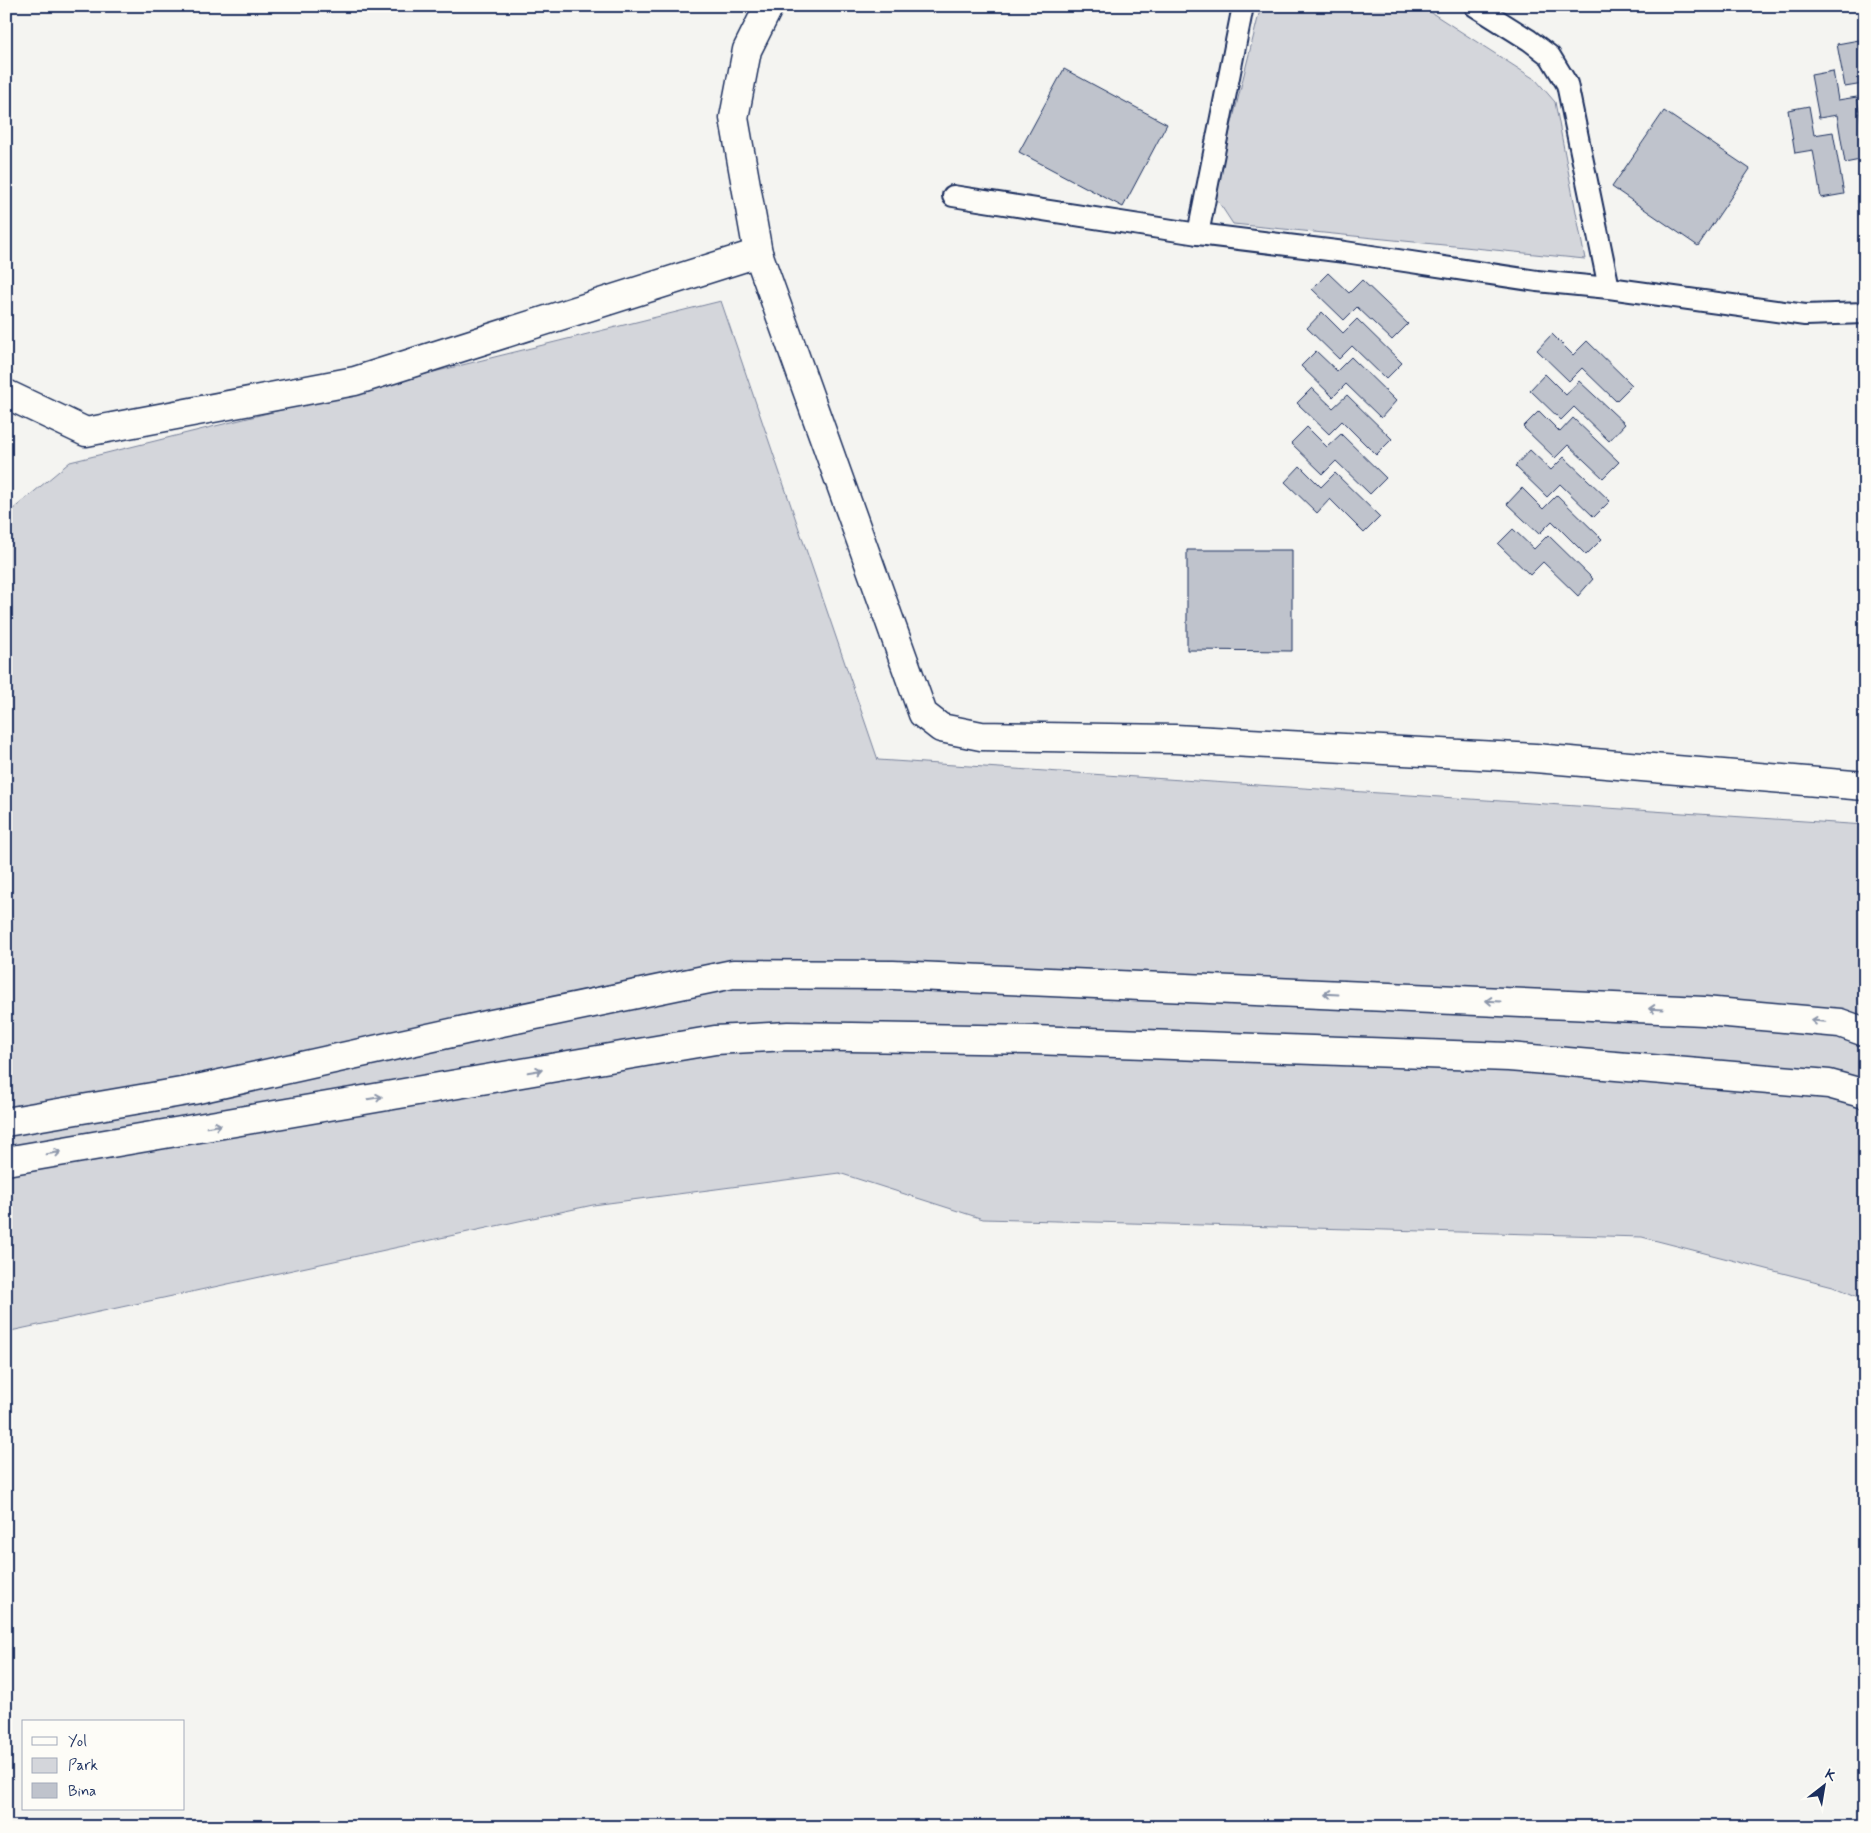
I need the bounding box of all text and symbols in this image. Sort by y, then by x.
one-way arrow [1323,990,1339,999]
one-way arrow [1486,997,1502,1006]
one-way arrow [1648,1004,1664,1013]
one-way arrow [1810,1016,1826,1026]
one-way arrow [526,1065,542,1075]
one-way arrow [366,1093,382,1103]
one-way arrow [206,1120,222,1130]
one-way arrow [46,1148,62,1158]
legend [22,1720,185,1810]
text: Yol [68,1732,87,1752]
text: Park [68,1756,98,1776]
north arrow [1798,1760,1848,1810]
text: K [1821,1765,1840,1787]
text: Bina [68,1782,96,1802]

